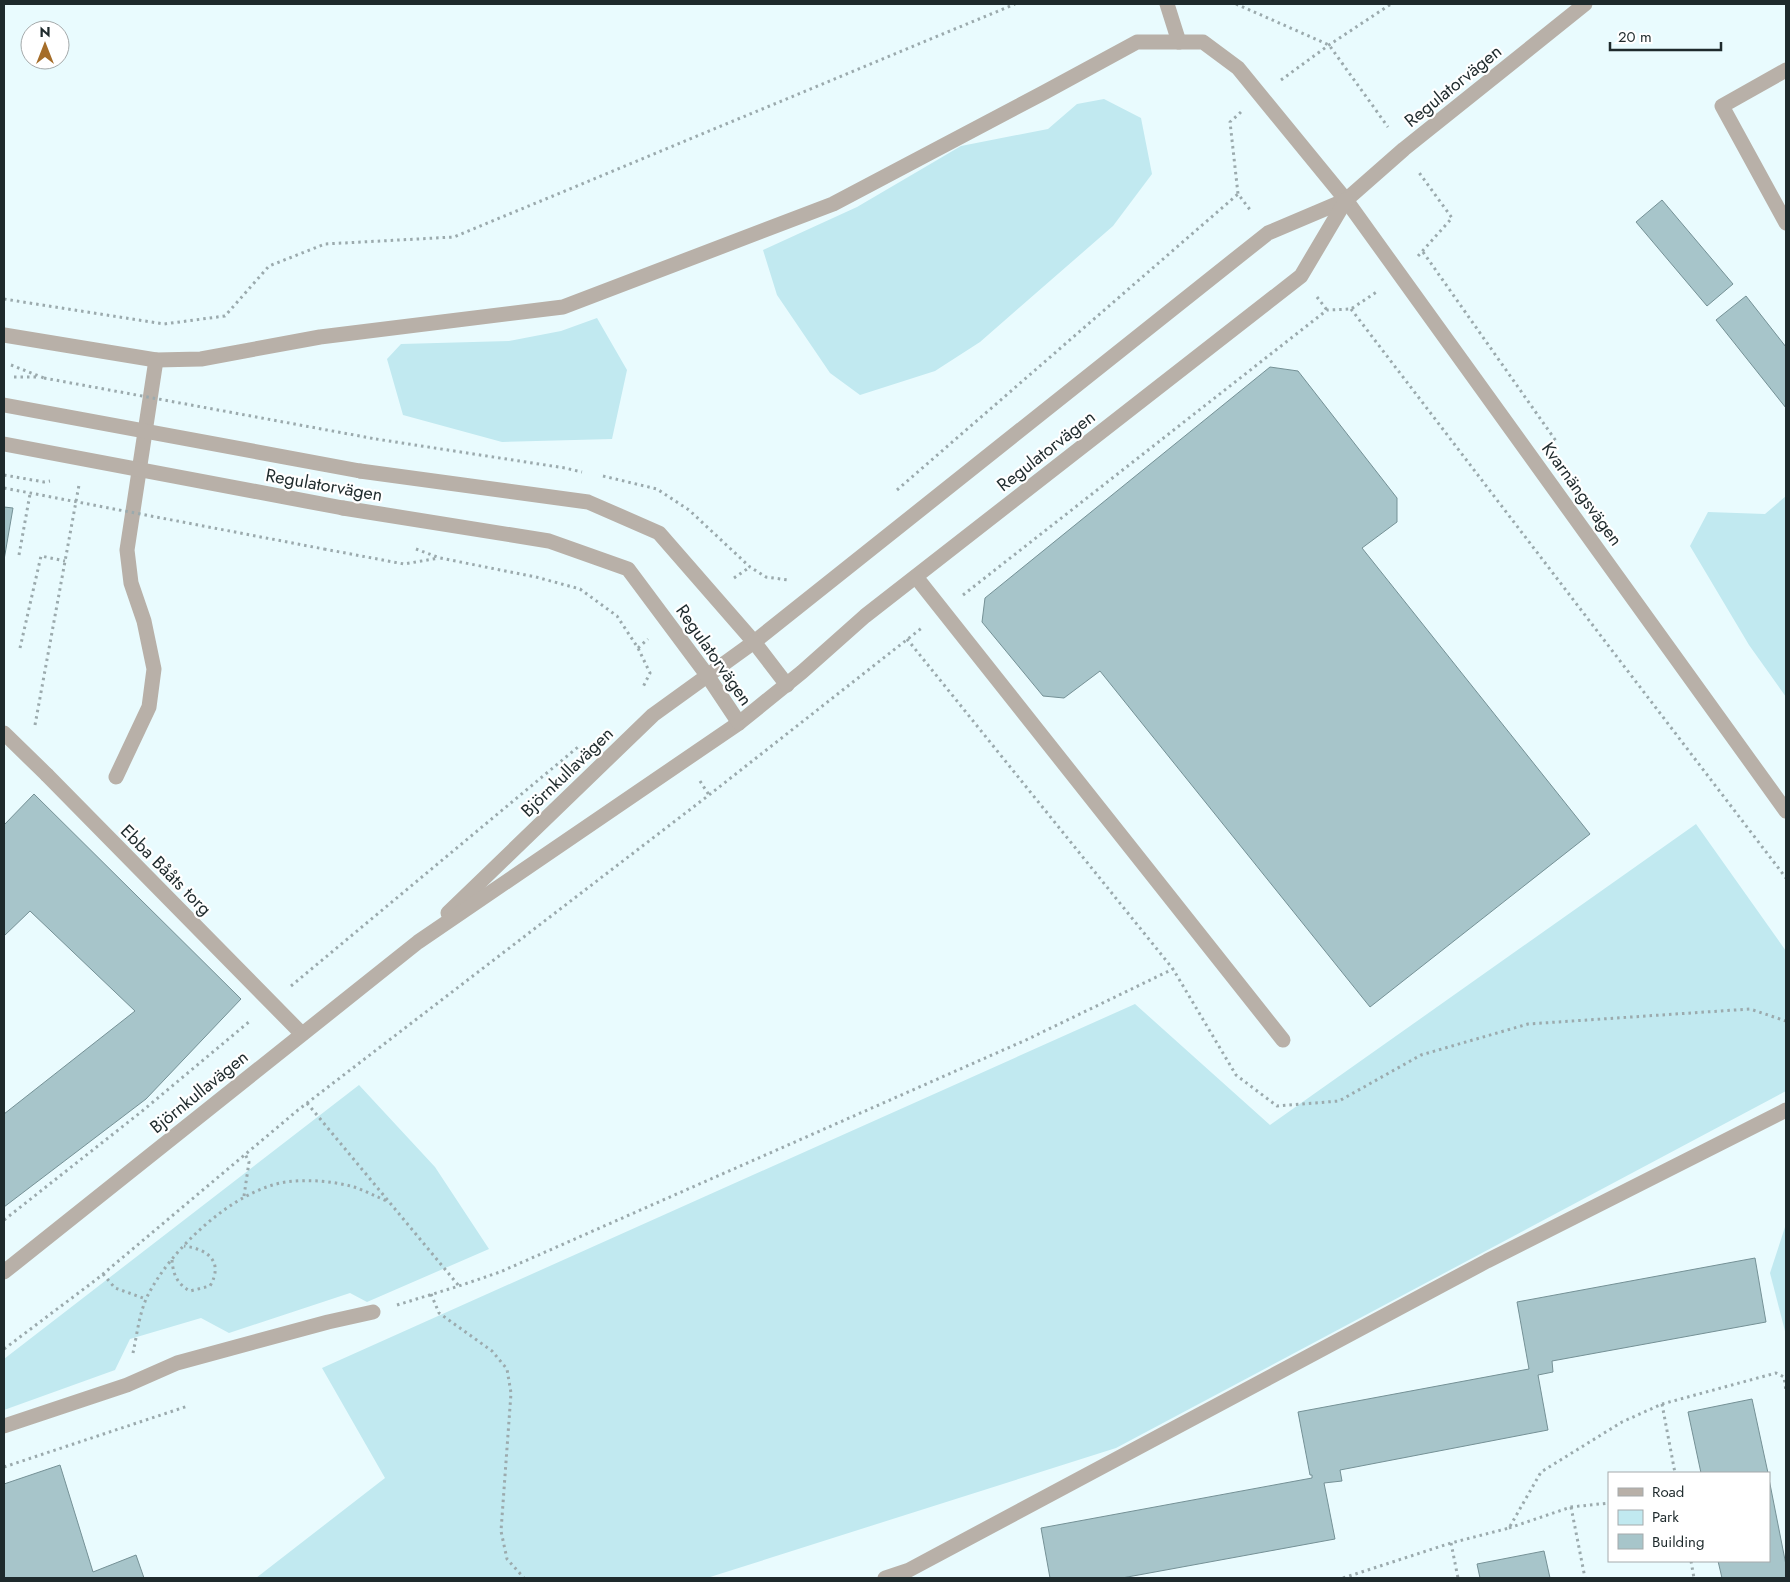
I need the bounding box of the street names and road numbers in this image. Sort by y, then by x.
street label: Regulatorvägen [1399,39,1507,133]
street label: Regulatorvägen [991,404,1101,498]
street label: Kvarnängsvägen [1535,437,1629,551]
street label: Regulatorvägen [263,462,385,508]
street label: Regulatorvägen [669,599,759,711]
street label: Björnkullavägen [515,721,619,823]
street label: Ebba Bååts torg [115,819,217,921]
street label: Björnkullavägen [144,1044,254,1140]

